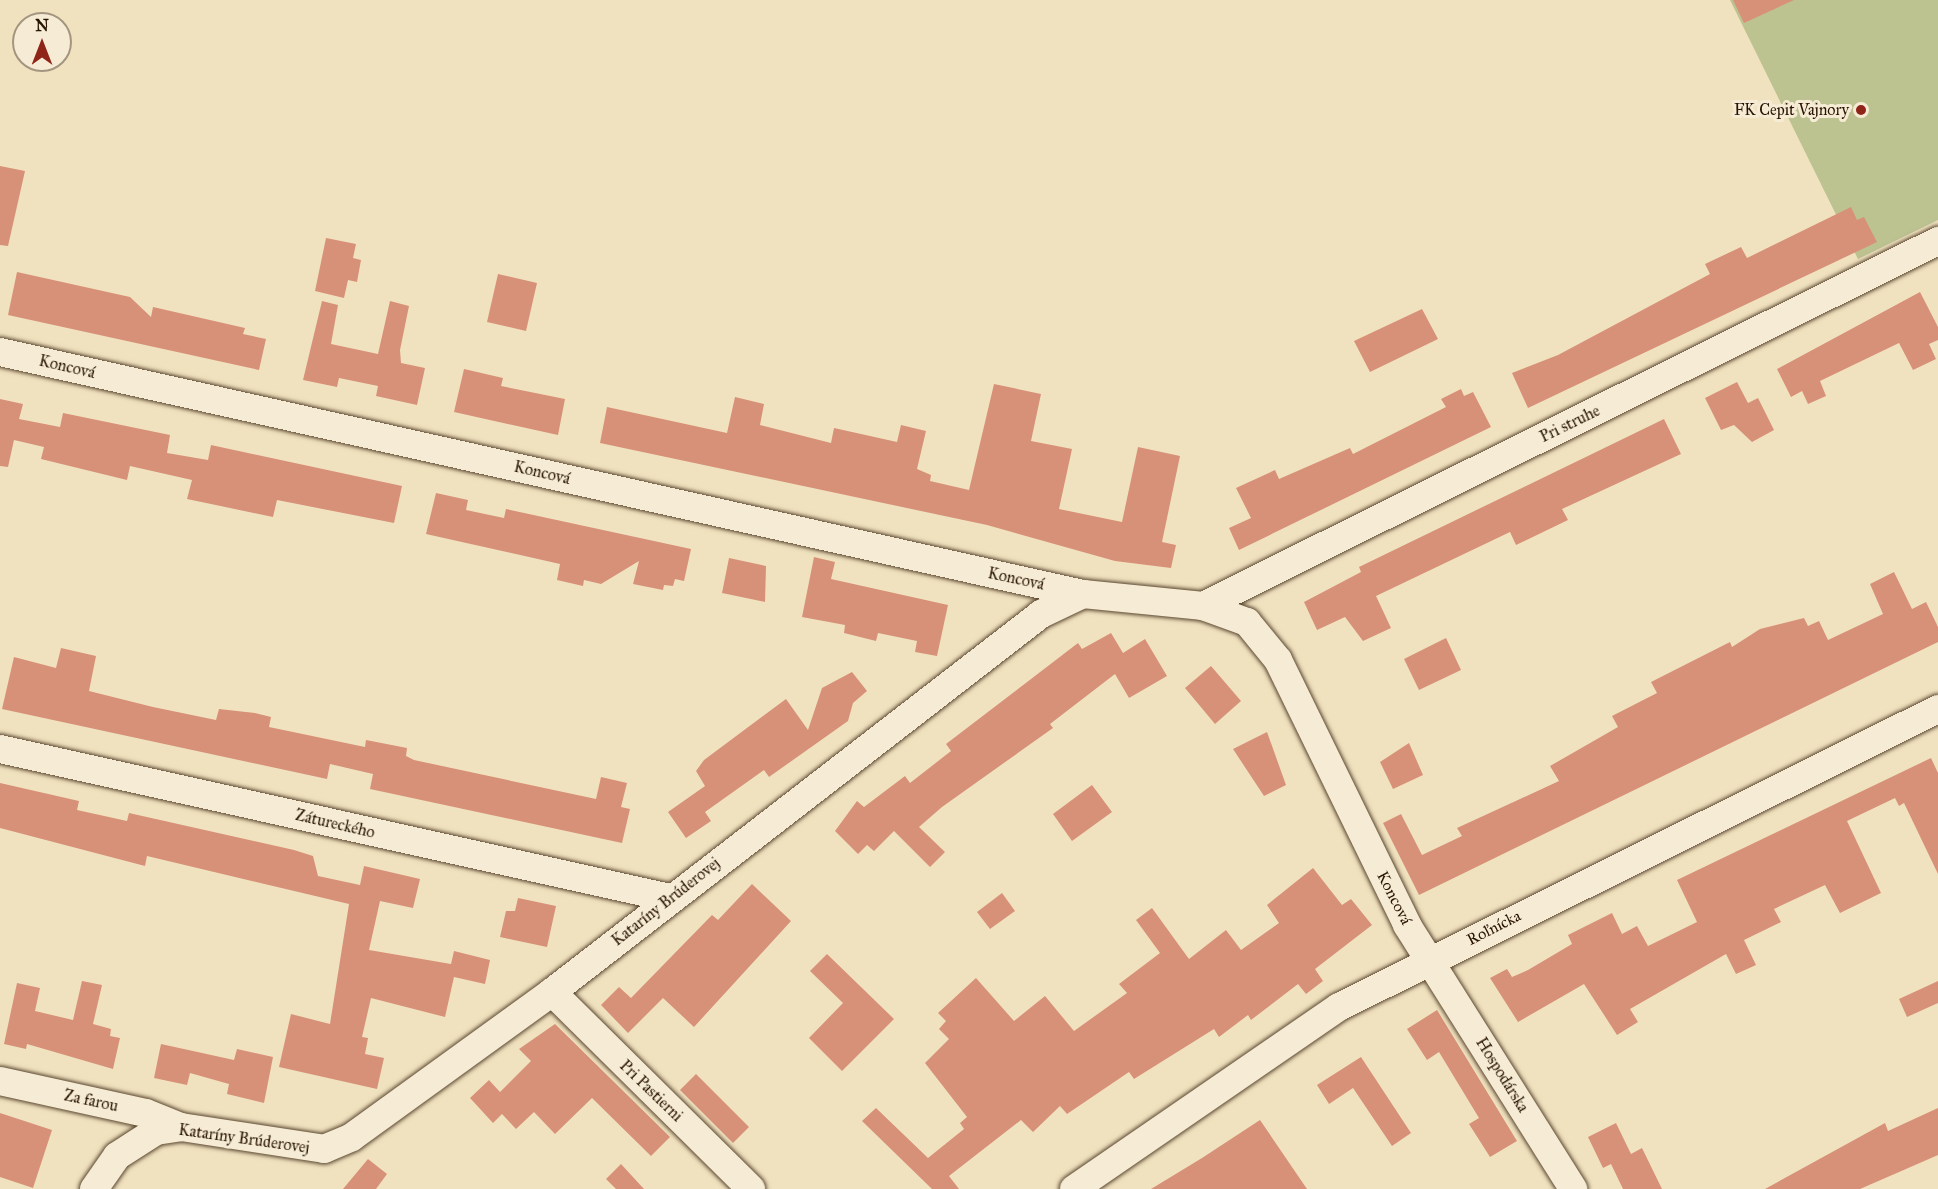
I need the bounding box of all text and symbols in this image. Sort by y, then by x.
north arrow [12,12,72,72]
text: N [35,16,49,35]
place label: FK Cepit Vajnory [1734,100,1849,120]
marker: FK Cepit Vajnory [1854,103,1868,117]
street label: Koncová [37,351,97,383]
street label: Pri struhe [1537,401,1603,447]
street label: Koncová [512,457,572,489]
street label: Koncová [986,564,1046,594]
street label: Zátureckého [293,806,377,842]
street label: Kataríny Brúderovej [608,854,724,950]
street label: Koncová [1372,868,1416,928]
street label: Roľnícka [1464,906,1524,950]
street label: Hospodárska [1471,1034,1533,1116]
street label: Pri Pastierni [616,1056,686,1126]
street label: Za farou [62,1086,120,1116]
street label: Kataríny Brúderovej [177,1120,311,1158]

